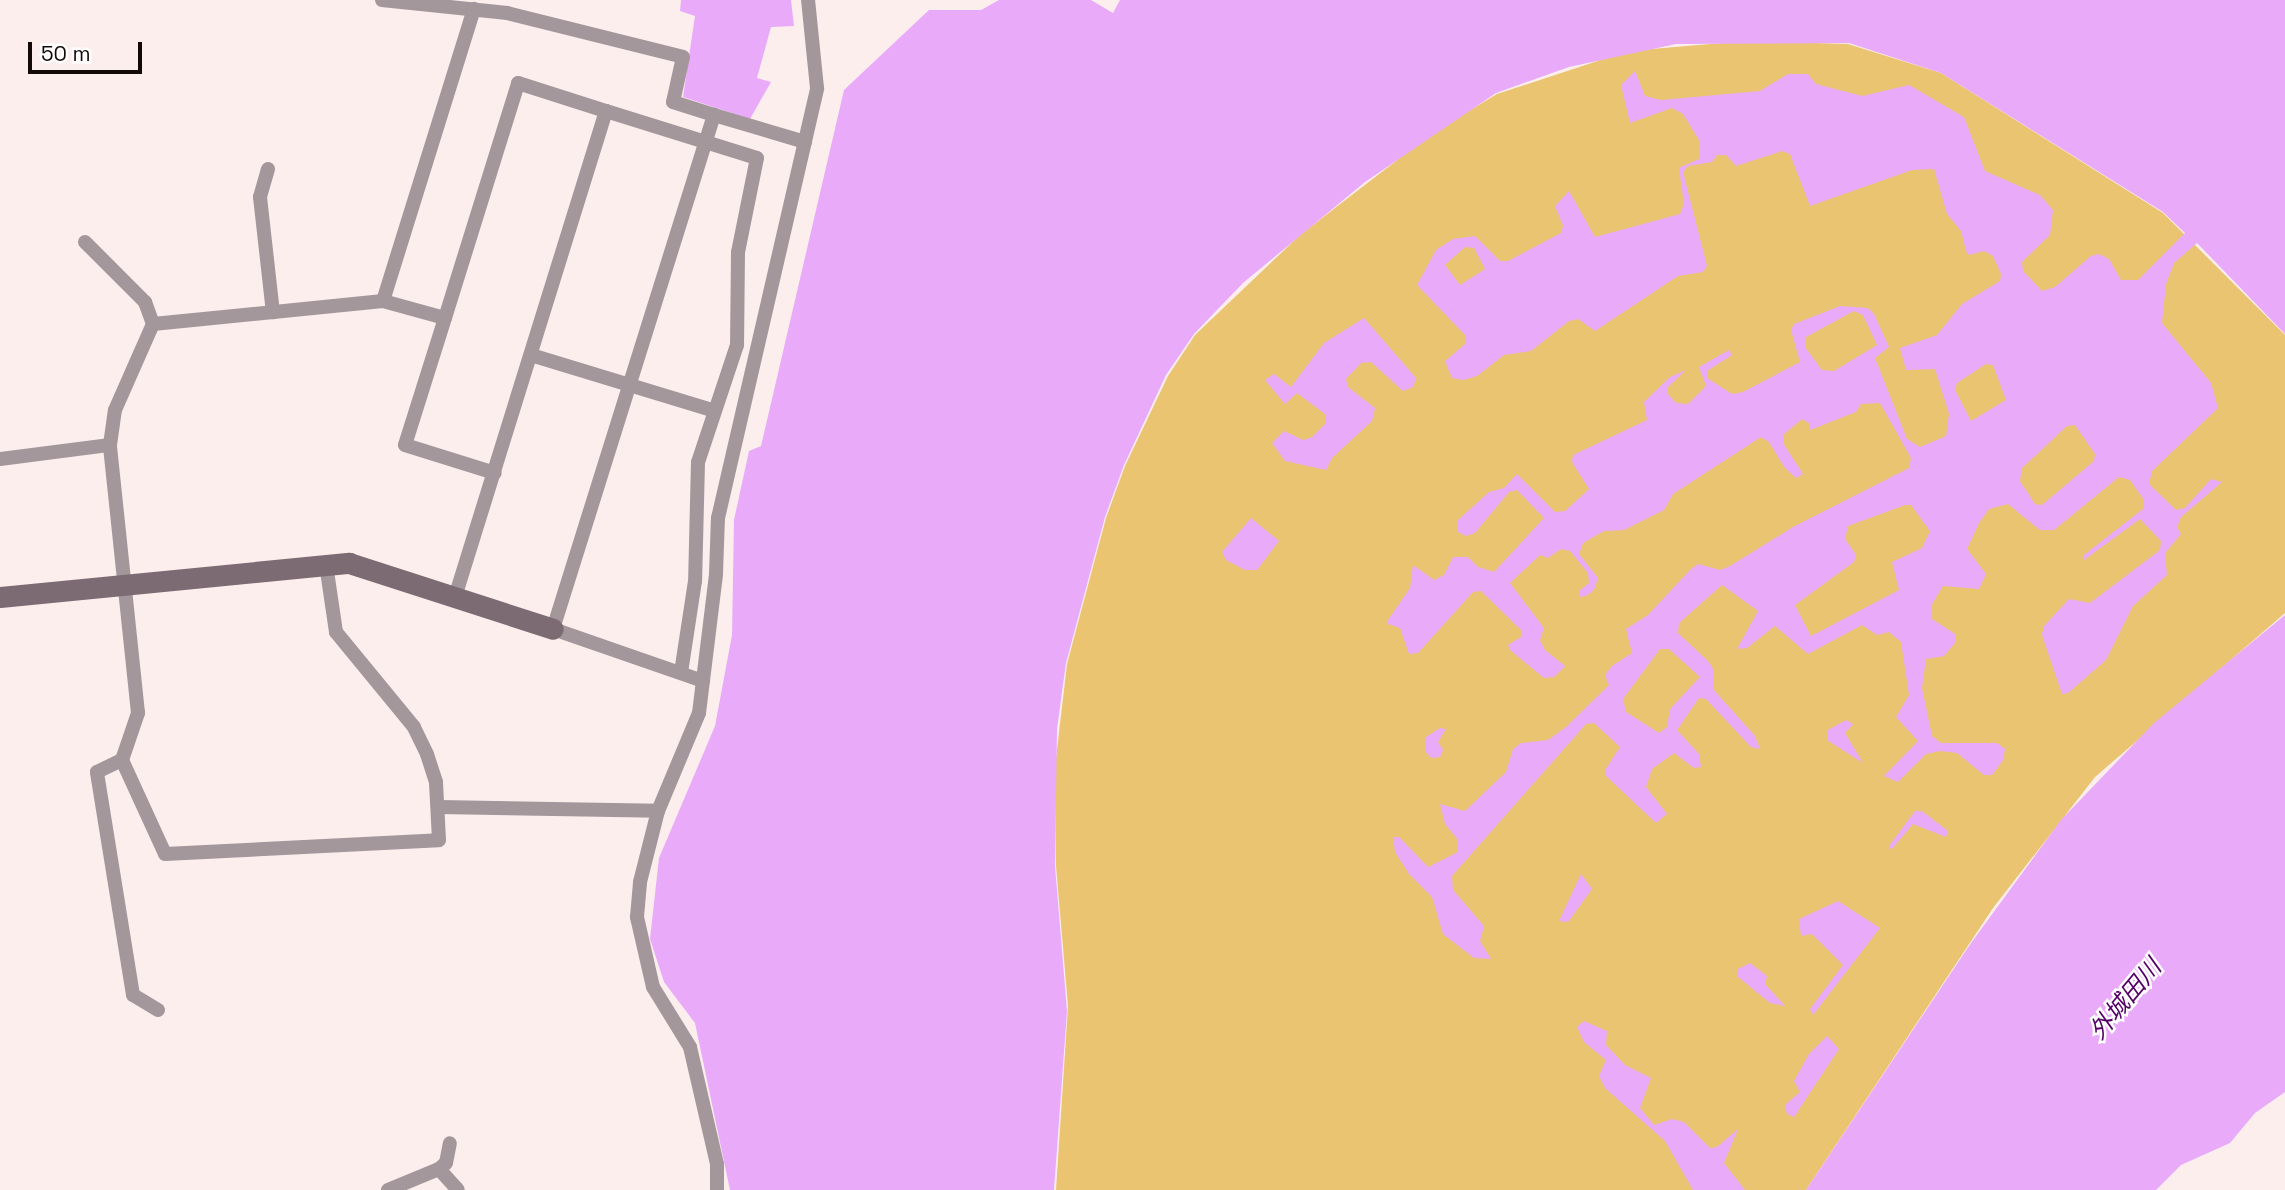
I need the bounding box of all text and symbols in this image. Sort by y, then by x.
scale bar [32,28,145,72]
text: 50 m [41,40,91,67]
water label: 外城田川 [2083,953,2167,1045]

